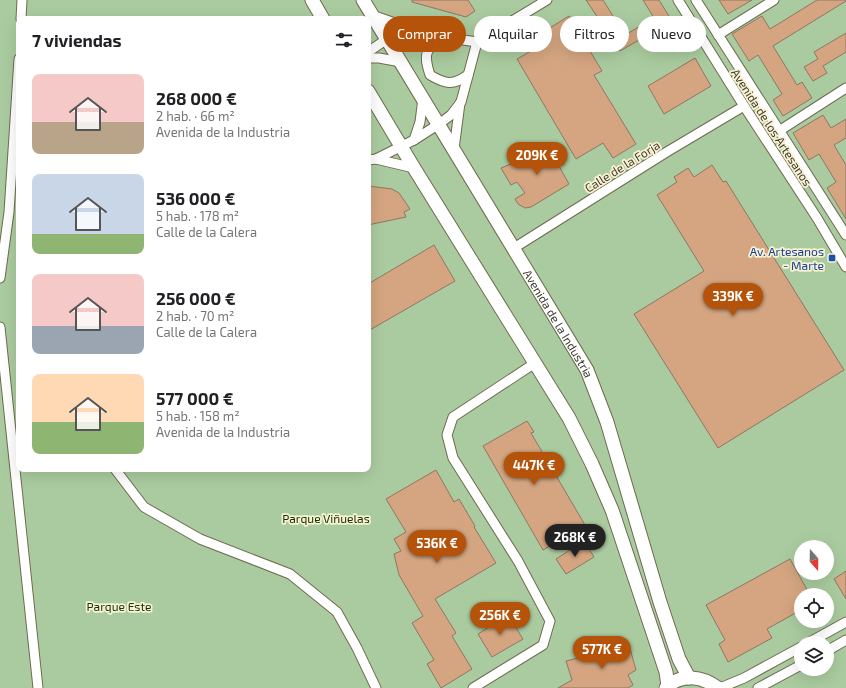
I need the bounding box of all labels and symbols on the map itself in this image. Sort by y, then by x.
street label: Avenida de los Artesanos [729,66,815,188]
street label: Calle de la Forja [582,137,663,196]
pin: 209K € [504,142,570,176]
place label: Av. Artesanos - Marte [750,244,824,272]
marker: Av. Artesanos - Marte [827,253,837,263]
street label: Avenida de la Industria [521,267,596,379]
pin: 339K € [700,283,766,317]
pin: 447K € [501,452,567,486]
park label: Parque Viñuelas [282,511,370,525]
pin: 268K € [542,524,608,558]
pin: 536K € [404,530,470,564]
north arrow [794,540,834,580]
park label: Parque Este [87,599,151,613]
pin: 256K € [467,602,533,636]
pin: 577K € [569,636,635,670]

